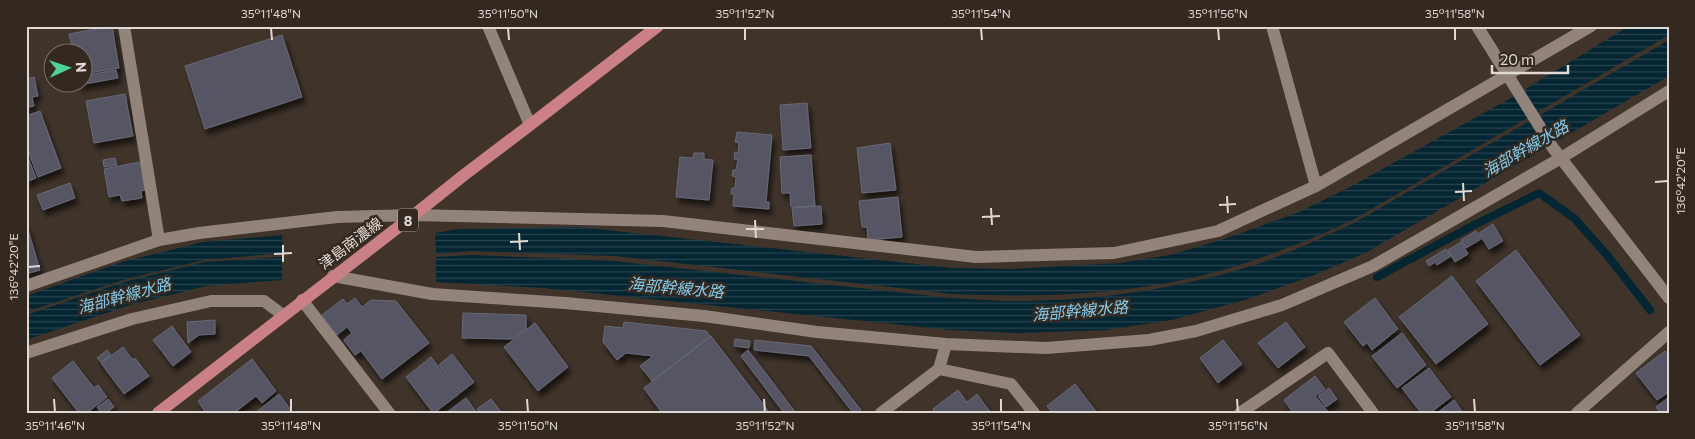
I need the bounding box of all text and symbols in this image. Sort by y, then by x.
text: 35°11'48"N [241,6,301,20]
text: 35°11'50"N [478,6,538,20]
text: 35°11'52"N [715,6,775,20]
text: 35°11'54"N [951,6,1011,20]
text: 35°11'56"N [1188,6,1248,20]
text: 35°11'58"N [1425,6,1485,20]
north arrow [42,42,92,92]
scale bar [1492,42,1569,74]
text: 20 m [1500,50,1534,68]
text: N [73,62,90,73]
water label: 海部幹線水路 [1479,115,1573,180]
text: 136°42'20"E [1673,147,1687,215]
road number: 8 [398,208,418,232]
street label: 津島南濃線 [315,213,385,273]
text: 136°42'20"E [6,233,20,301]
water label: 海部幹線水路 [75,273,175,317]
water label: 海部幹線水路 [627,273,727,301]
water label: 海部幹線水路 [1031,296,1131,324]
text: 35°11'46"N [25,418,85,432]
text: 35°11'48"N [261,418,321,432]
text: 35°11'50"N [498,418,558,432]
text: 35°11'52"N [735,418,795,432]
text: 35°11'54"N [971,418,1031,432]
text: 35°11'56"N [1208,418,1268,432]
text: 35°11'58"N [1445,418,1505,432]

